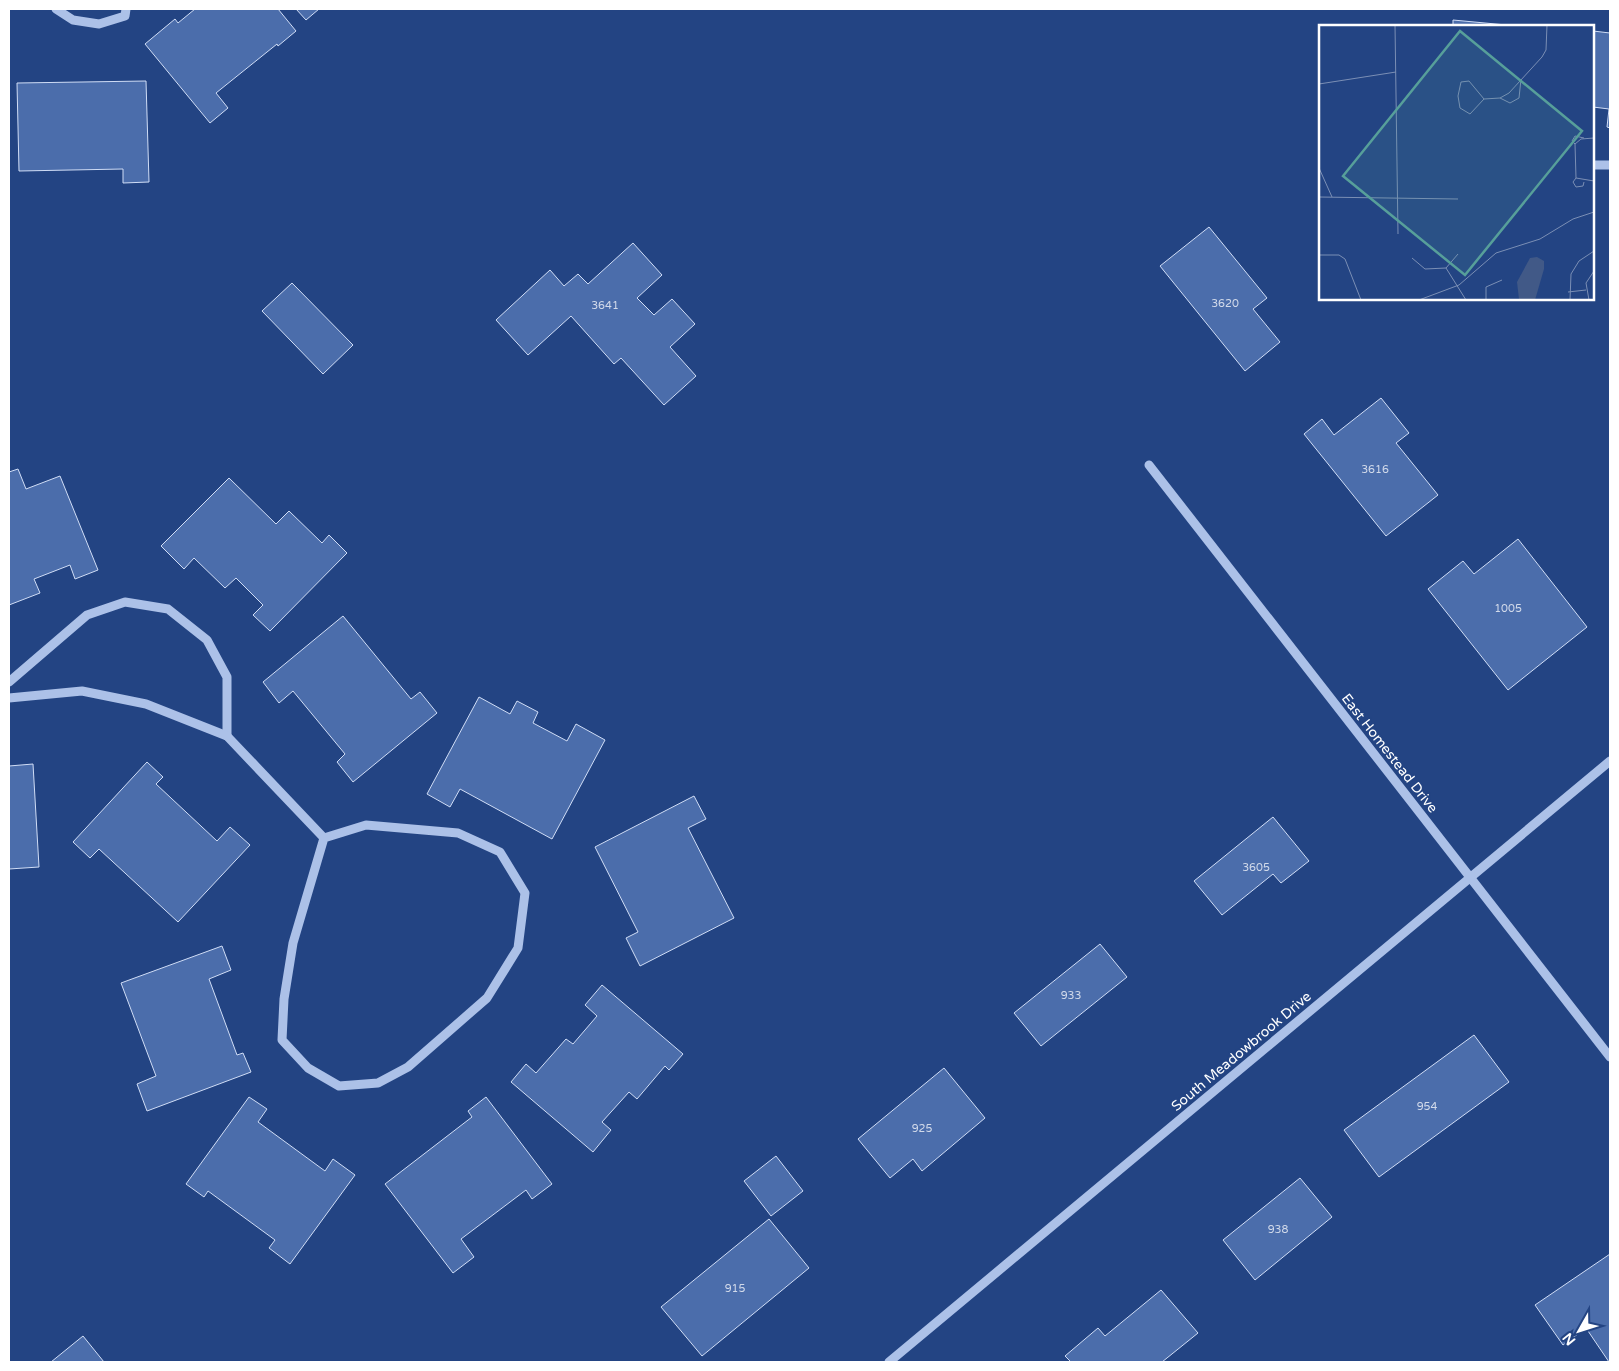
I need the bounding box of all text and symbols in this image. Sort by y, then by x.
inset map [1319,25,1594,300]
house number: 3620 [1211,297,1239,310]
house number: 3641 [591,299,619,312]
house number: 3616 [1361,463,1389,476]
house number: 1005 [1494,602,1522,615]
street label: East Homestead Drive [1338,690,1441,816]
house number: 3605 [1242,861,1270,874]
street label: South Meadowbrook Drive [1168,988,1315,1115]
house number: 933 [1061,989,1081,1002]
house number: 954 [1417,1100,1437,1113]
house number: 925 [912,1122,932,1135]
house number: 938 [1268,1223,1288,1236]
house number: 915 [725,1282,745,1295]
north arrow [1554,1306,1604,1356]
text: N [1559,1329,1579,1349]

